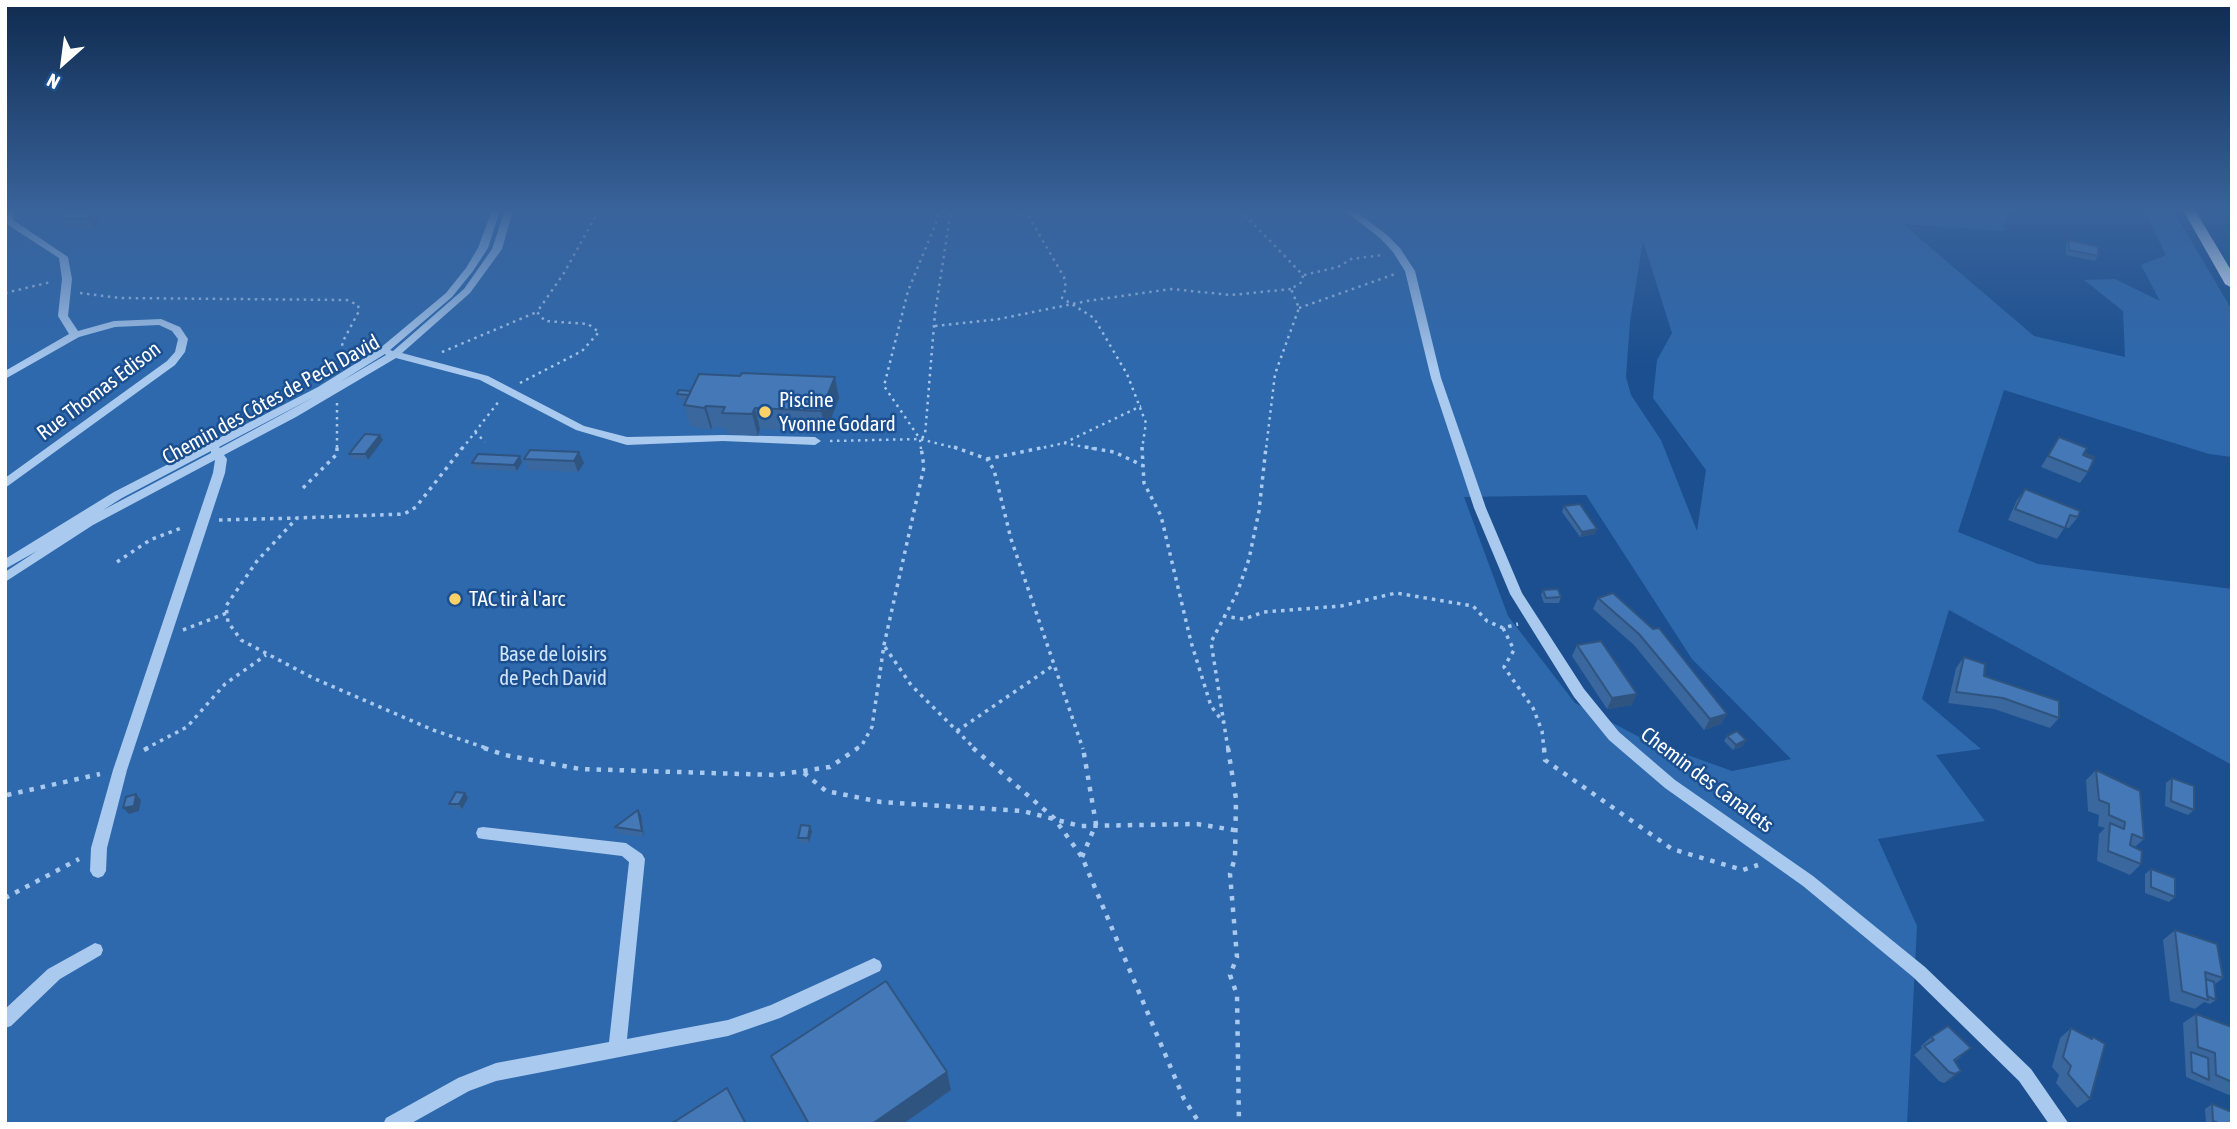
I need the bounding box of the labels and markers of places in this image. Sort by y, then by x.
place label: Piscine Yvonne Godard [779,387,896,437]
marker: Piscine Yvonne Godard [757,404,773,420]
place label: TAC tir à l'arc [469,586,565,612]
marker: TAC tir à l'arc [447,591,463,607]

